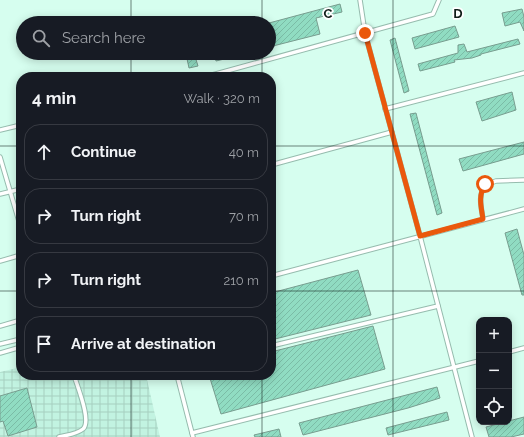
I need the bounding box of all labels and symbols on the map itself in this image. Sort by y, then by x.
text: C [324,6,333,21]
text: D [453,6,463,21]
route end [356,24,374,42]
route start [476,175,494,193]

